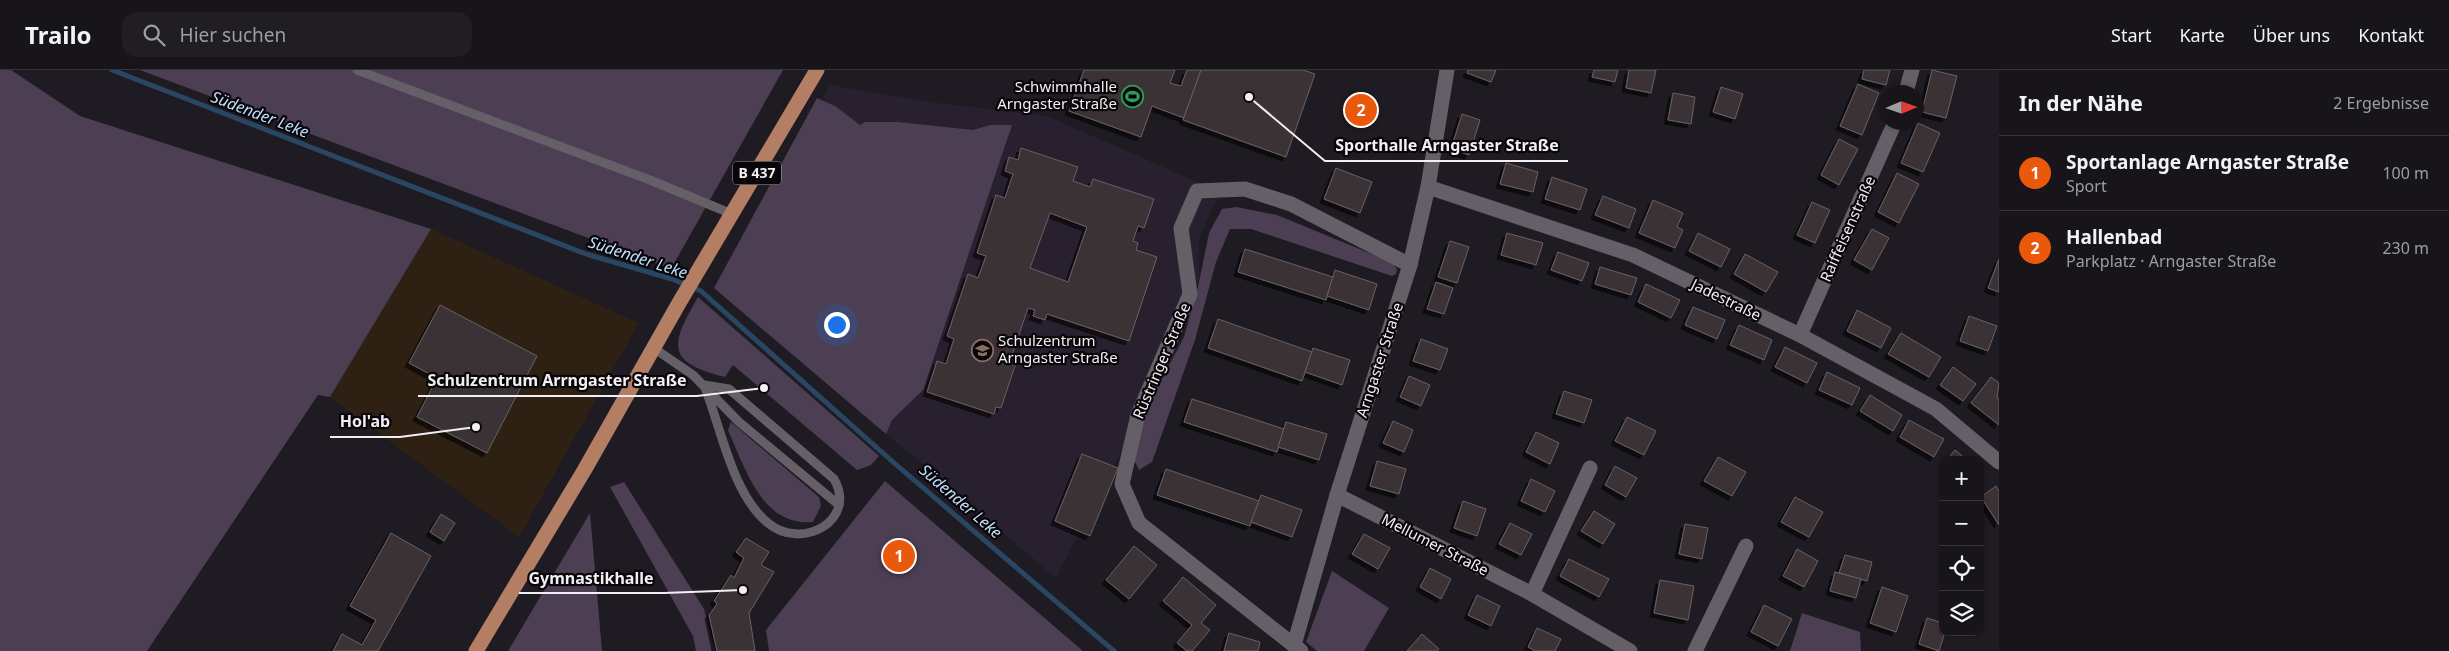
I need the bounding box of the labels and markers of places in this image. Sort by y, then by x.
place label: Schwimmhalle Arngaster Straße [997,76,1117,113]
sports icon: Schwimmhalle Arngaster Straße [1121,84,1145,108]
pin: 2 [1345,91,1377,129]
callout: Sporthalle Arngaster Straße [1325,130,1568,161]
place label: Schulzentrum Arngaster Straße [998,330,1118,367]
school or university icon: Schulzentrum Arngaster Straße [970,338,994,362]
callout: Schulzentrum Arrngaster Straße [418,365,697,396]
callout: Hol'ab [330,406,400,437]
pin: 1 [883,537,915,575]
callout: Gymnastikhalle [519,562,664,593]

